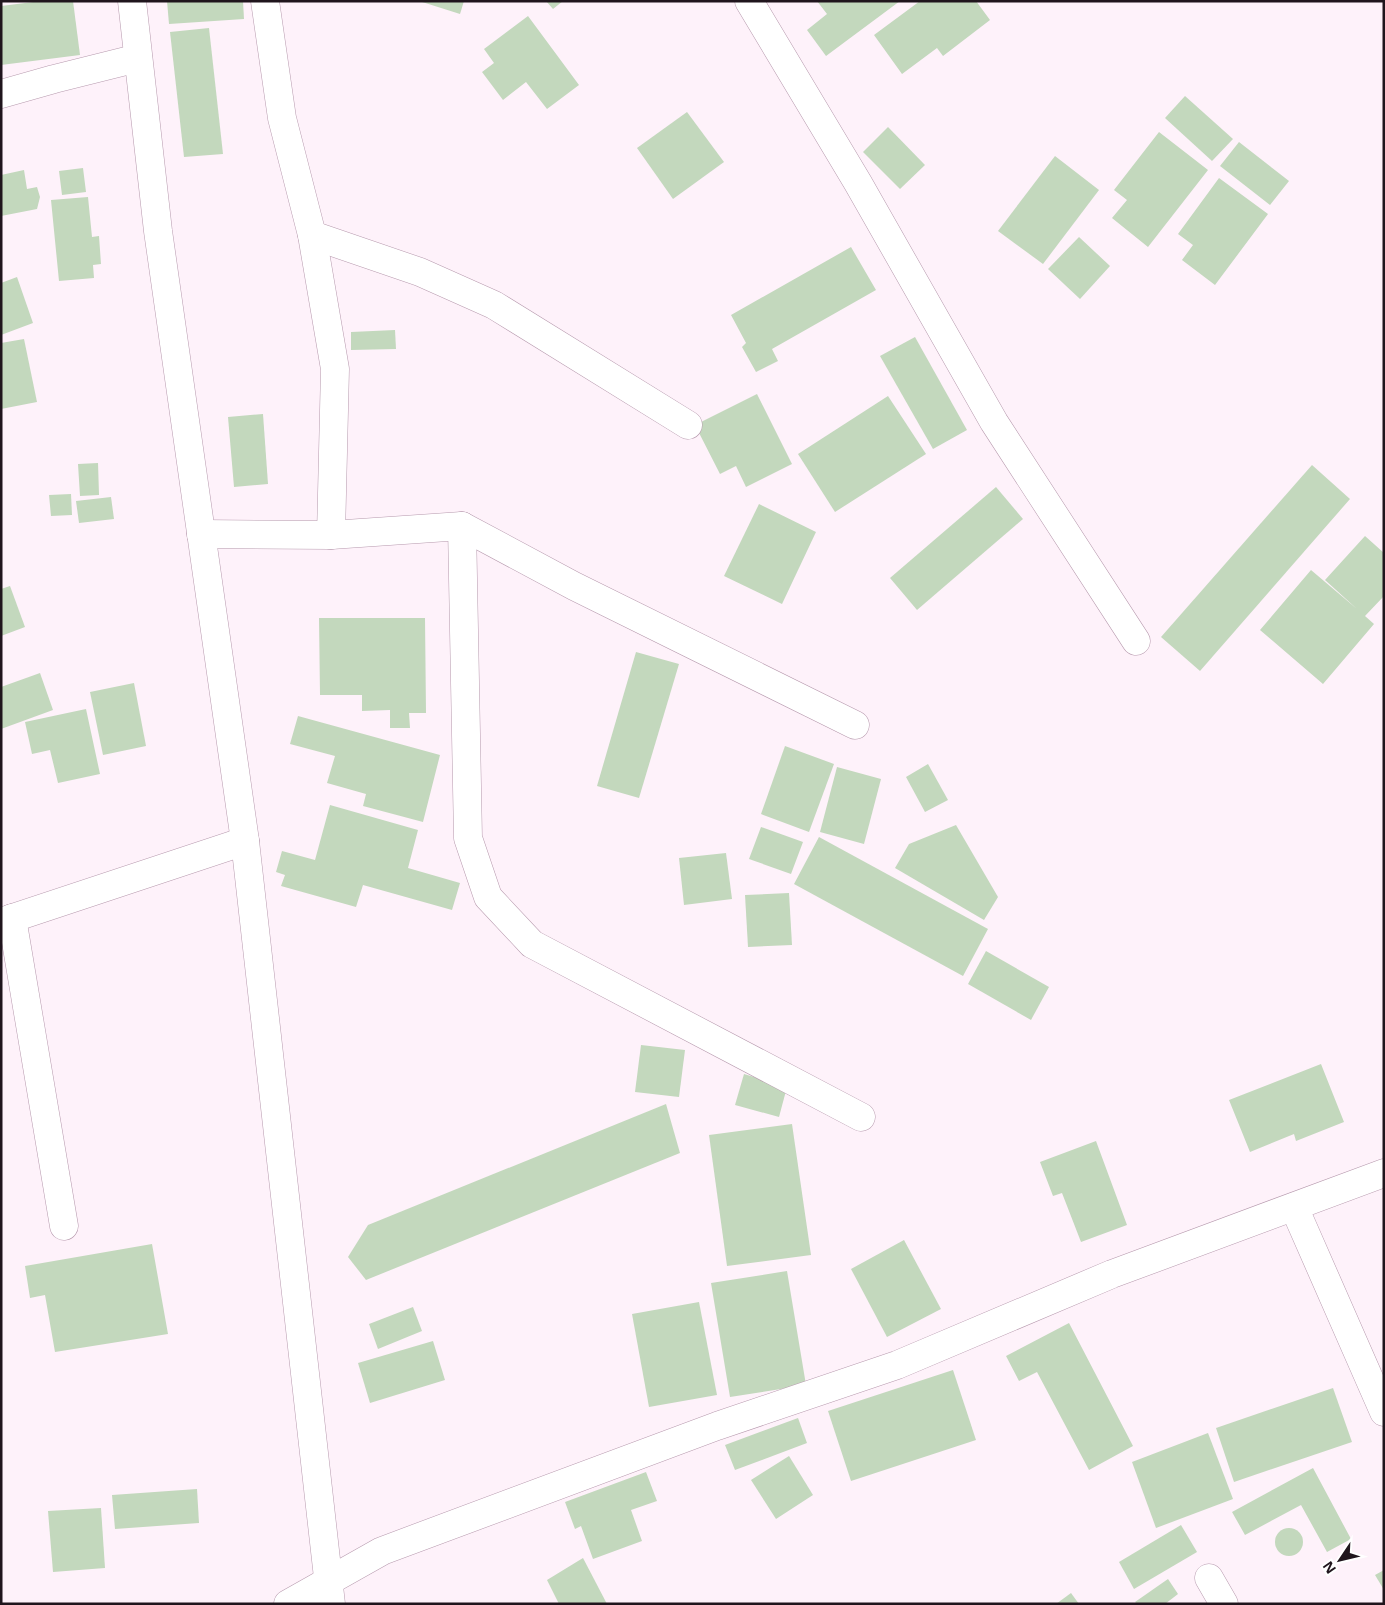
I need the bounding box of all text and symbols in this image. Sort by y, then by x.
north arrow [1315,1535,1365,1585]
text: N [1318,1558,1340,1578]

